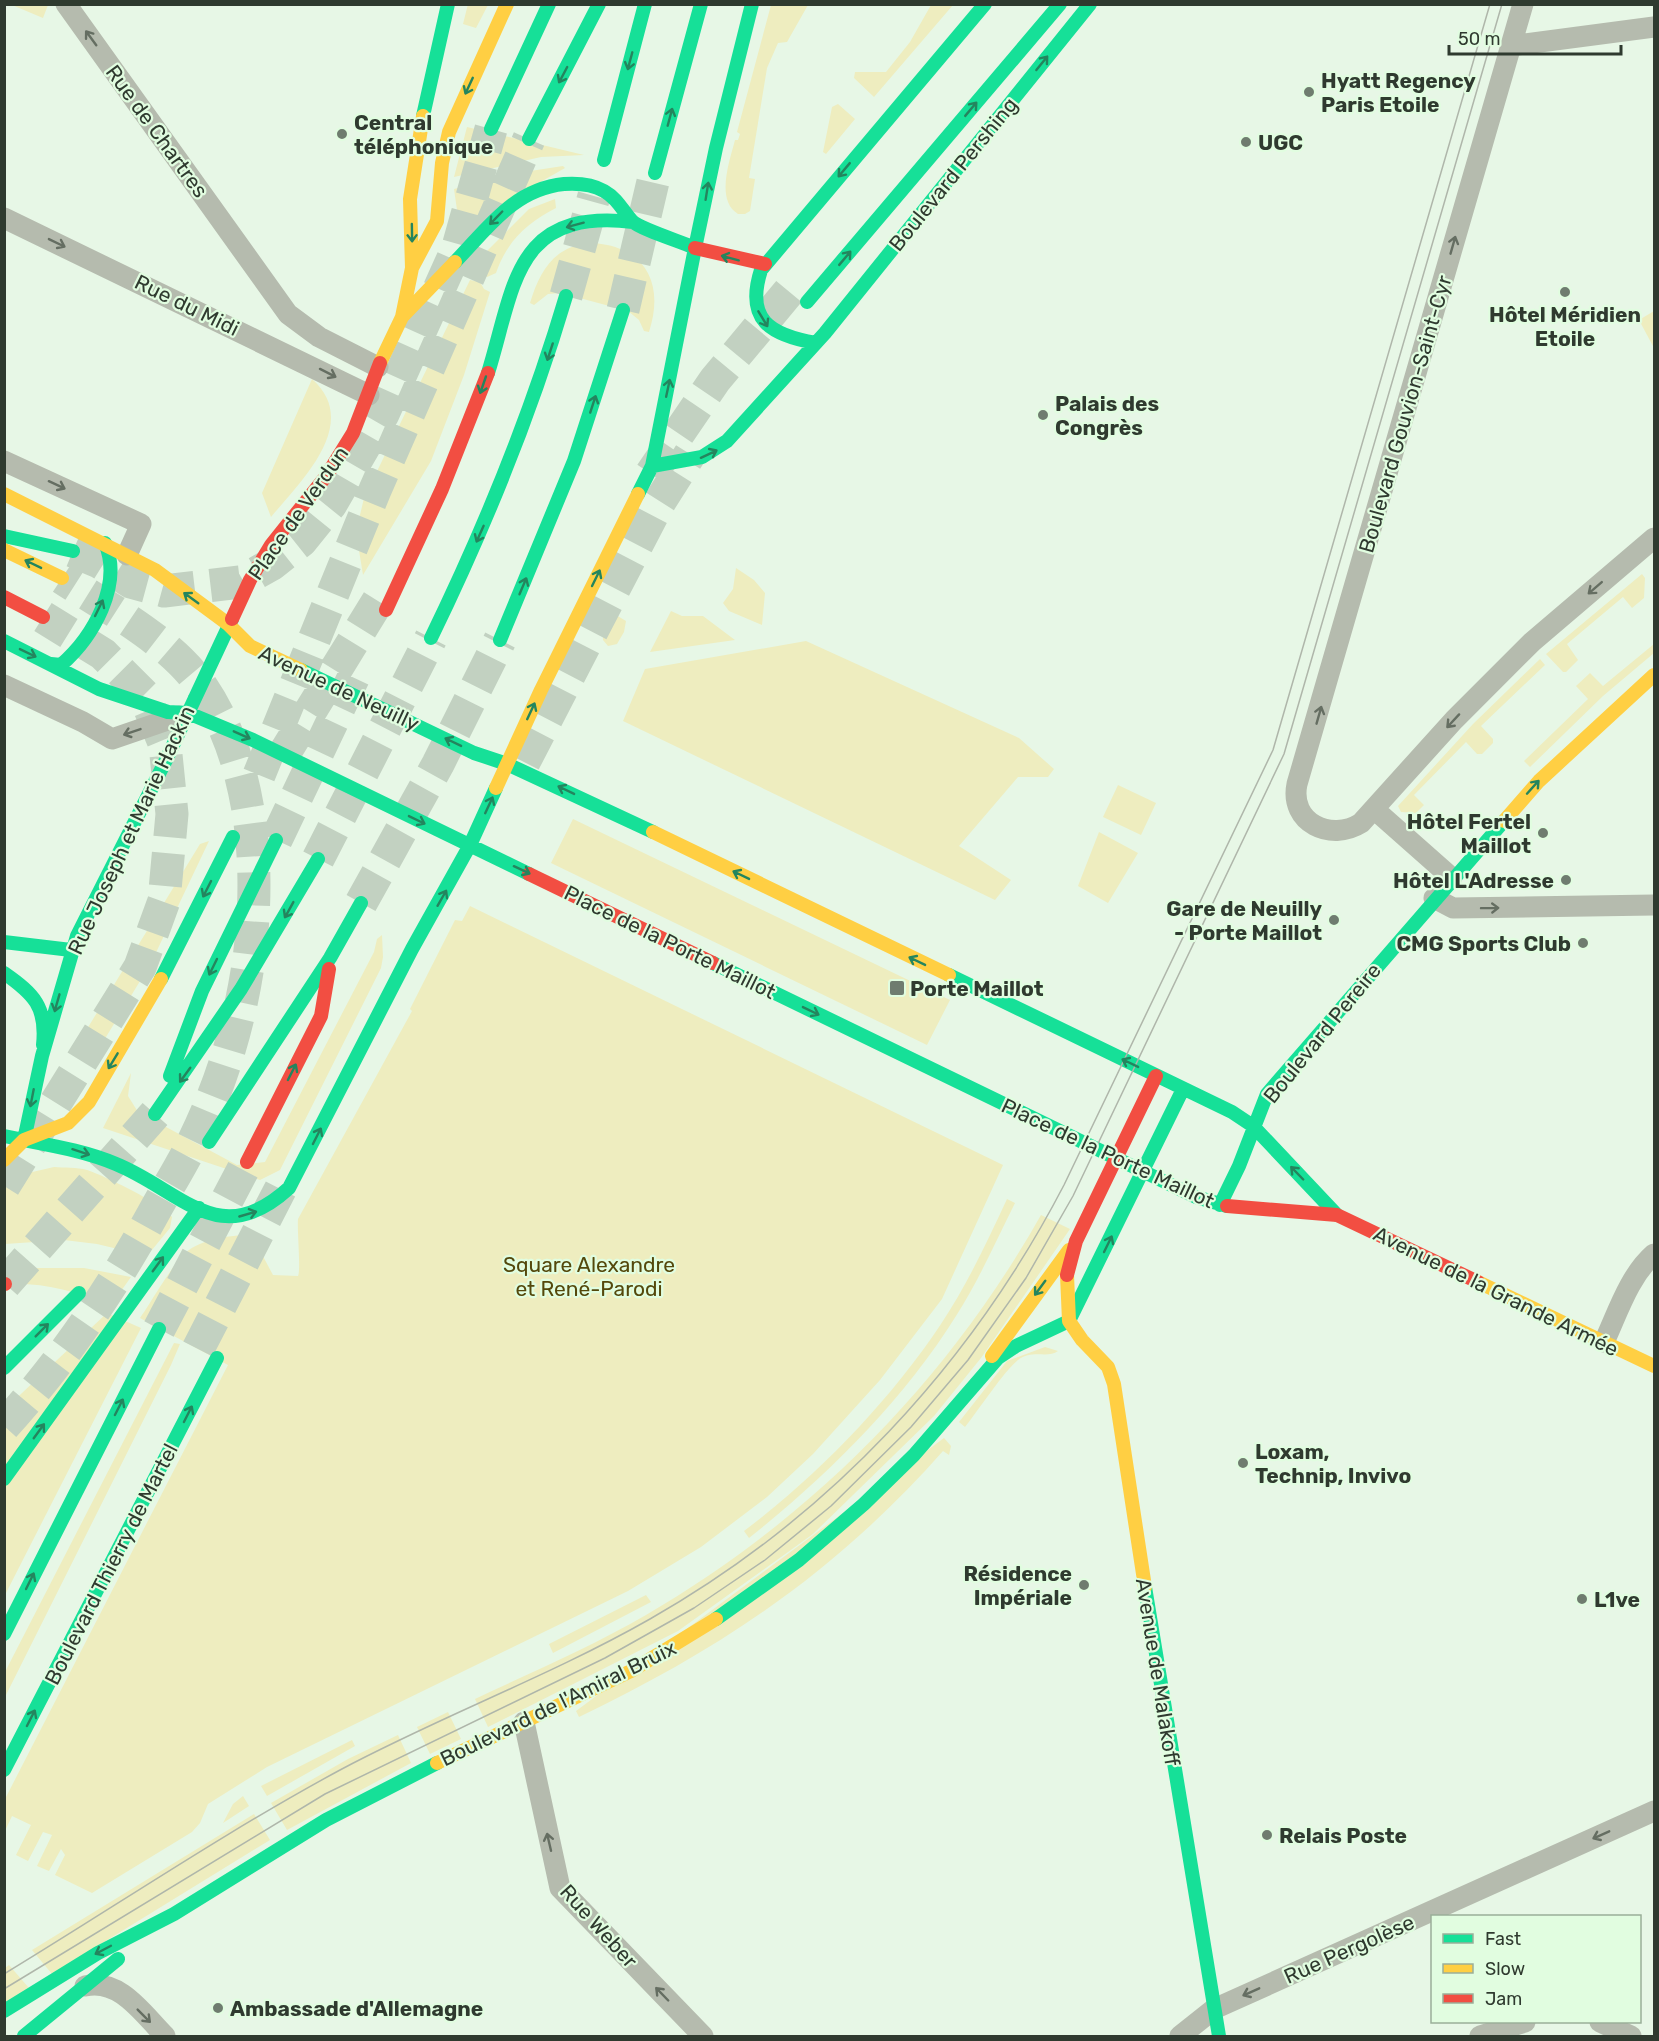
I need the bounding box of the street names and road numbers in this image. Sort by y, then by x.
street label: Rue de Chartres [101,60,213,202]
street label: Boulevard Pershing [883,92,1023,256]
street label: Rue du Midi [131,269,243,341]
street label: Boulevard Gouvion-Saint-Cyr [1353,272,1457,556]
street label: Place de Verdun [243,441,353,585]
street label: Avenue de Neuilly [255,640,423,736]
street label: Rue Joseph et Marie Hackin [62,702,200,958]
street label: Place de la Porte Maillot [560,880,780,1004]
street label: Boulevard Pereire [1258,958,1386,1108]
street label: Place de la Porte Maillot [998,1093,1218,1213]
street label: Avenue de la Grande Armée [1369,1221,1623,1361]
street label: Boulevard Thierry de Martel [39,1439,183,1689]
street label: Avenue de Malakoff [1131,1576,1185,1768]
street label: Boulevard de l'Amiral Bruix [436,1635,680,1771]
street label: Rue Weber [555,1879,643,1973]
street label: Rue Pergolèse [1280,1909,1418,1989]

